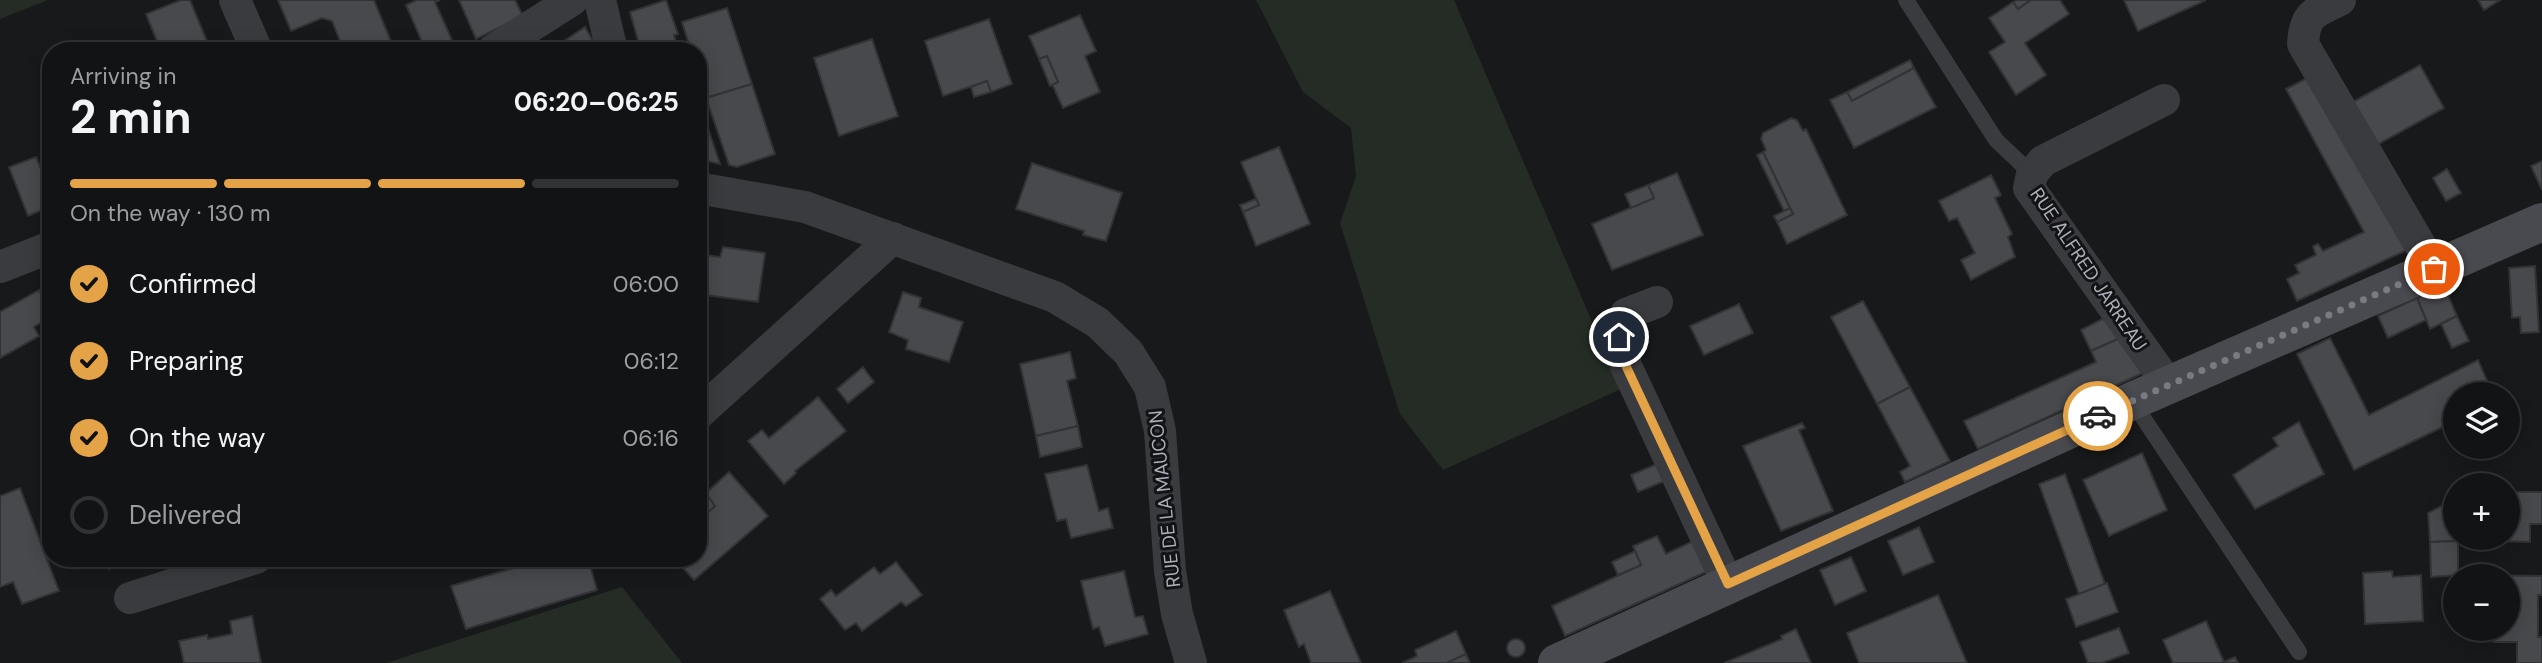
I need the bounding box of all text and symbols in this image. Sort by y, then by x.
text: Arriving in [70,61,176,91]
text: 06:20–06:25 [514,85,679,119]
text: 2 min [70,87,192,147]
street label: RUE ALFRED JARREAU [2025,183,2153,356]
text: On the way · 130 m [70,198,271,228]
pin [2404,239,2464,299]
icon: bag [2415,250,2453,288]
icon: check [70,265,108,303]
text: Confirmed [129,267,256,301]
text: 06:00 [613,269,679,299]
pin [1589,307,1649,367]
icon: home [1600,318,1638,356]
icon: check [70,342,108,380]
text: Preparing [129,344,244,378]
text: 06:12 [624,346,679,376]
courier [2063,381,2133,451]
map controls [2443,382,2520,641]
button: layers [2443,382,2520,459]
icon: car [2079,397,2117,435]
street label: RUE DE LA MAUCON [1143,409,1186,589]
icon: check [70,419,108,457]
text: On the way [129,421,265,455]
text: 06:16 [623,423,679,453]
button: + [2443,473,2520,550]
text: Delivered [129,498,242,532]
button: − [2443,564,2520,641]

